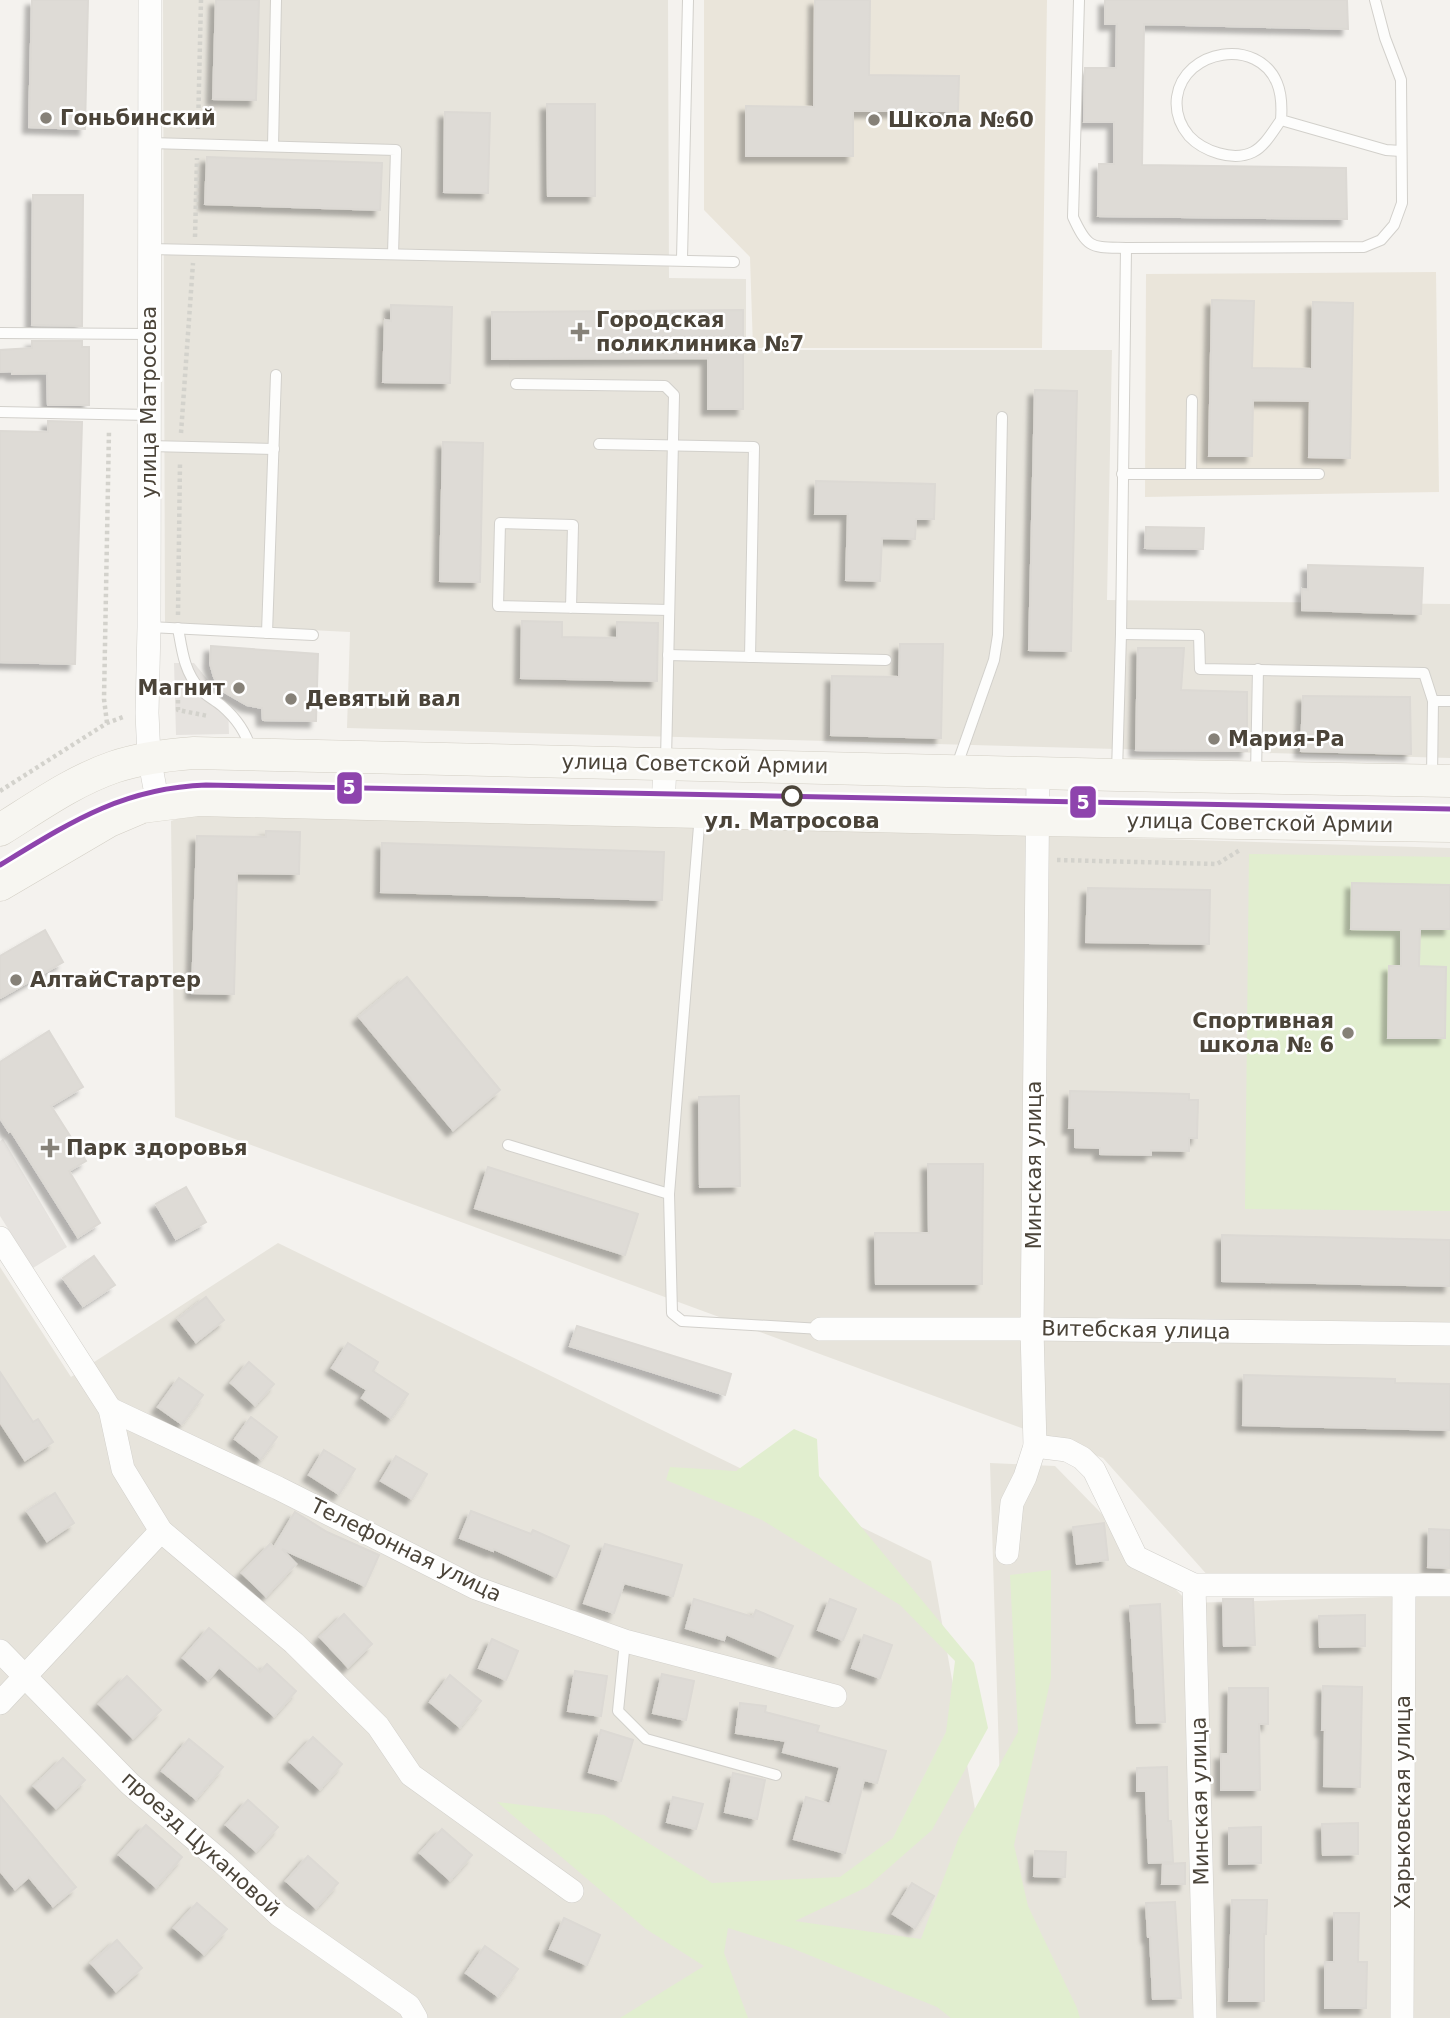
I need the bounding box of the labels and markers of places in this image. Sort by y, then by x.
place label: Гоньбинский [60,106,216,130]
place label: Школа №60 [888,108,1034,132]
marker: Гоньбинский [38,110,54,126]
marker: Школа №60 [866,112,882,128]
place label: Городская поликлиника №7 [596,308,804,356]
marker: Городская поликлиника №7 [570,322,590,342]
place label: Магнит [138,676,226,700]
marker: Магнит [231,680,247,696]
place label: Девятый вал [305,687,461,711]
marker: Девятый вал [283,691,299,707]
place label: Мария-Ра [1228,727,1345,751]
marker: Мария-Ра [1206,731,1222,747]
marker: ул. Матросова [782,786,802,806]
place label: ул. Матросова [704,809,880,833]
place label: АлтайСтартер [30,968,201,992]
marker: АлтайСтартер [8,972,24,988]
place label: Спортивная школа № 6 [1192,1009,1334,1057]
marker: Спортивная школа № 6 [1340,1025,1356,1041]
place label: Парк здоровья [66,1136,247,1160]
marker: Парк здоровья [40,1138,60,1158]

